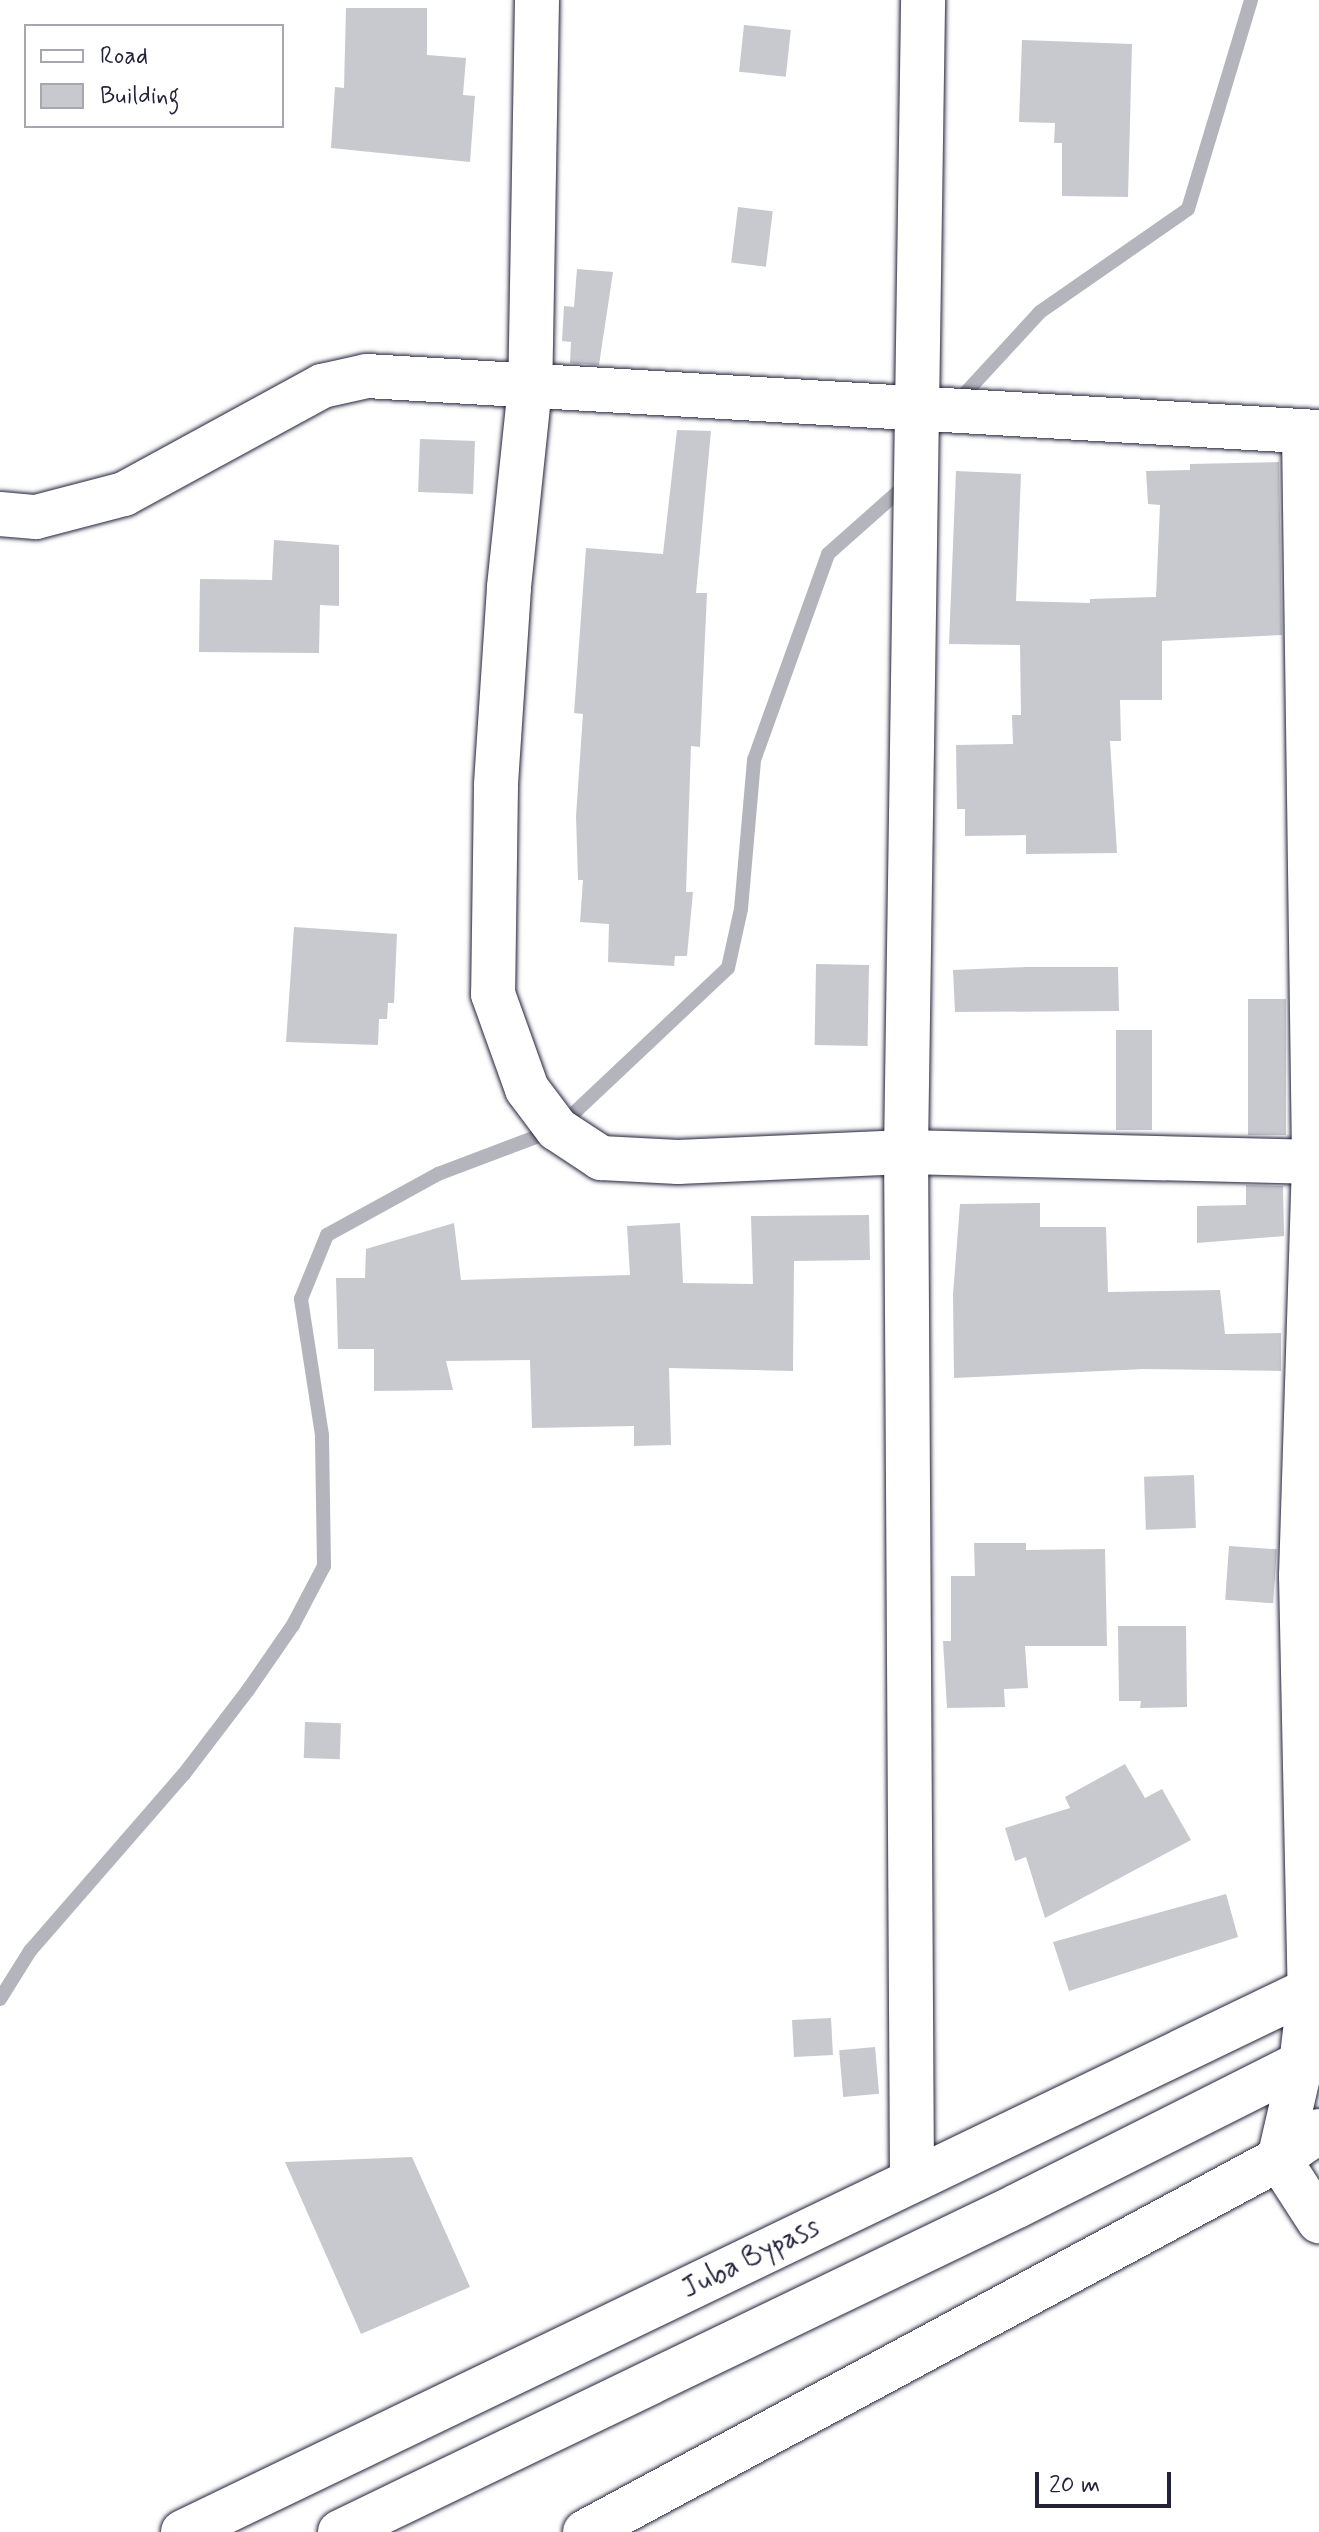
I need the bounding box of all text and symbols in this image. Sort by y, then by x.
legend [24,24,284,128]
text: Road [100,41,148,72]
text: Building [100,81,180,112]
street label: Juba Bypass [676,2211,826,2307]
scale bar [1039,2456,1175,2506]
text: 20 m [1049,2470,1100,2501]

